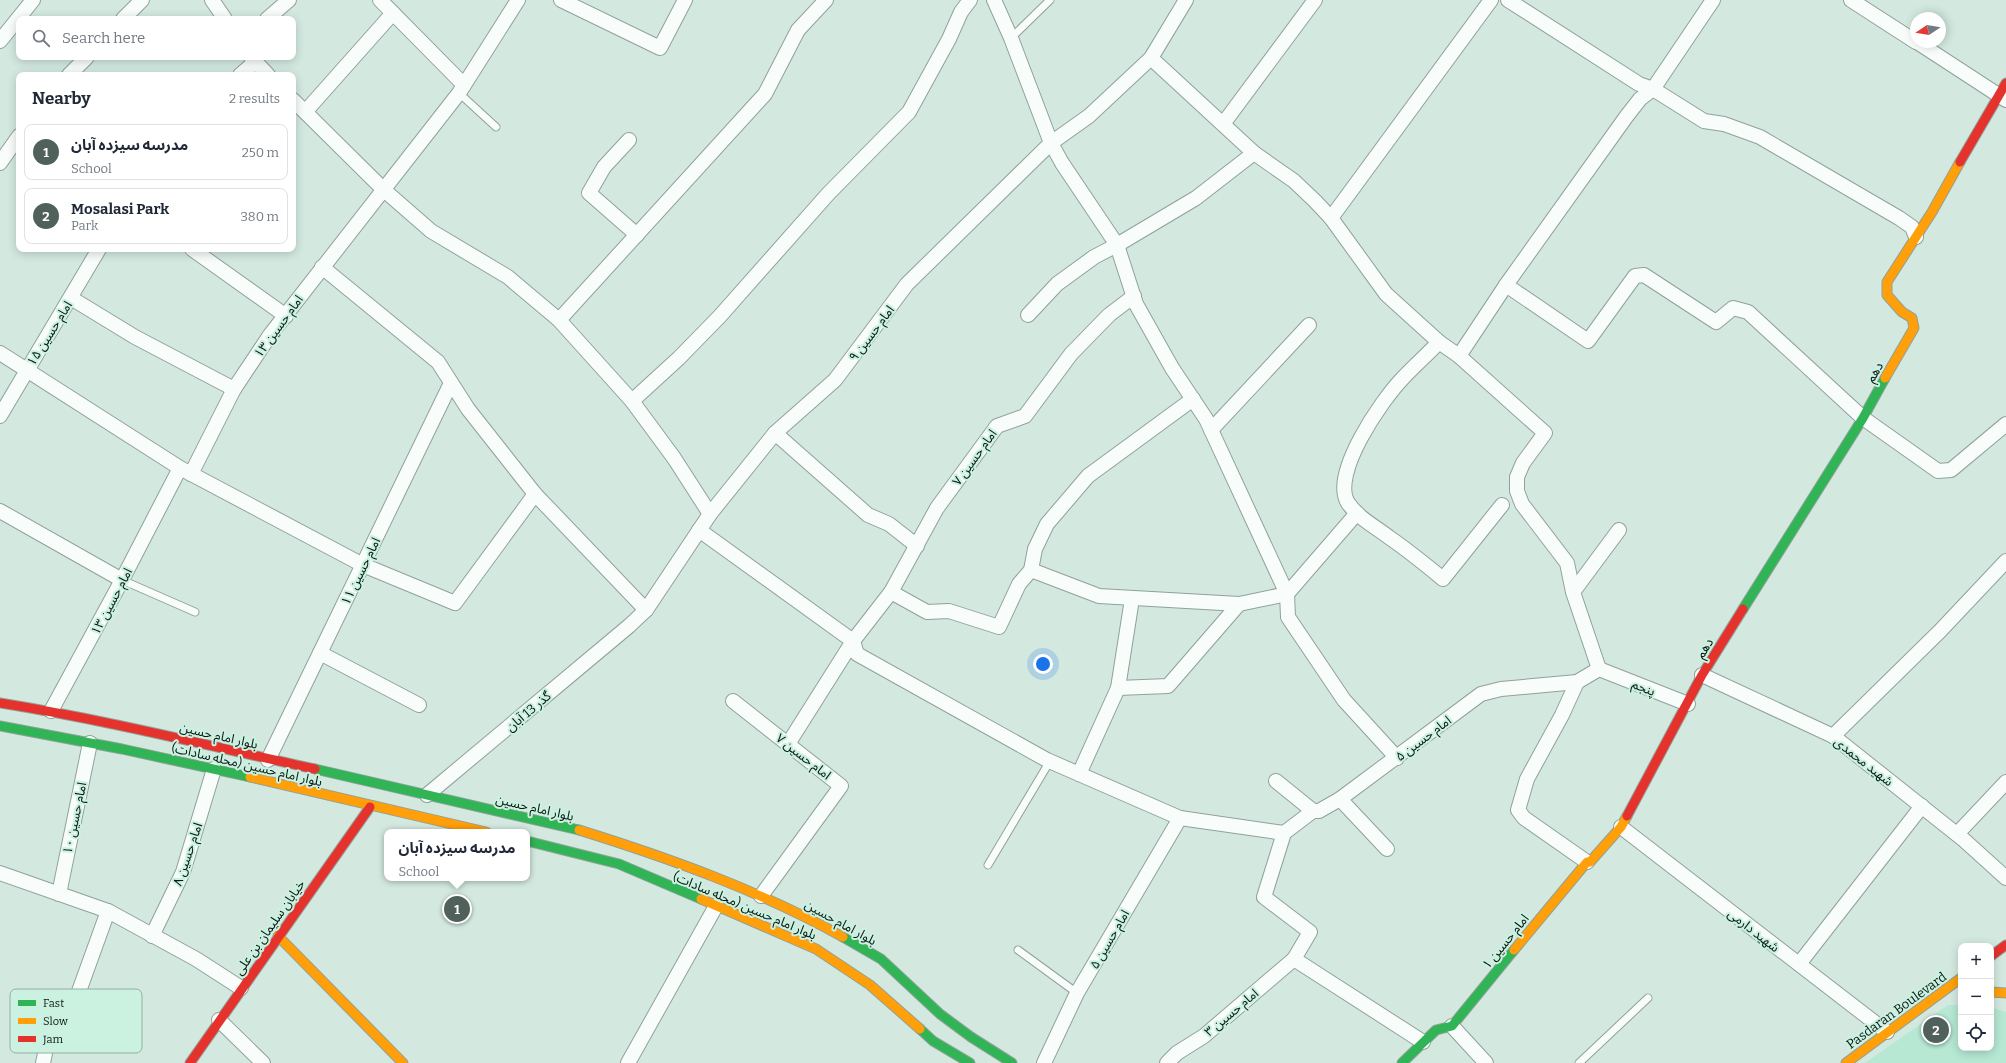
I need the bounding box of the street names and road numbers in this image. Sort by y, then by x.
street label: امام حسین ۱۳ [251,292,308,361]
street label: امام حسین ۱۵ [24,298,77,369]
street label: امام حسین ۹ [846,303,899,365]
street label: دهم [1863,359,1889,387]
street label: امام حسین ۷ [949,426,1001,489]
street label: امام حسین ۱۱ [338,535,385,608]
street label: امام حسین ۱۳ [88,565,137,638]
street label: دهم [1693,635,1719,663]
street label: پنجم [1629,676,1658,702]
street label: گذر 13 آبان [503,688,555,735]
street label: امام حسین ۵ [1393,713,1455,766]
street label: بلوار امام حسین [178,719,259,754]
street label: امام حسین ۷ [772,730,834,784]
street label: شهید محمدی [1831,734,1896,790]
street label: بلوار امام حسین (محله سادات) [170,740,324,791]
street label: امام حسین ۱۰ [60,781,91,856]
street label: بلوار امام حسین [494,791,575,826]
street label: امام حسین ۸ [170,821,207,888]
street label: بلوار امام حسین (محله سادات) [670,868,819,944]
street label: خیابان سلیمان بن علی [231,877,309,978]
street label: بلوار امام حسین [801,897,879,950]
street label: شهید دارمی [1724,906,1782,956]
street label: امام حسین ۵ [1087,907,1134,972]
street label: امام حسین ۱ [1479,911,1533,973]
street label: Pasdaran Boulevard [1843,969,1949,1052]
street label: امام حسین ۳ [1201,986,1263,1041]

